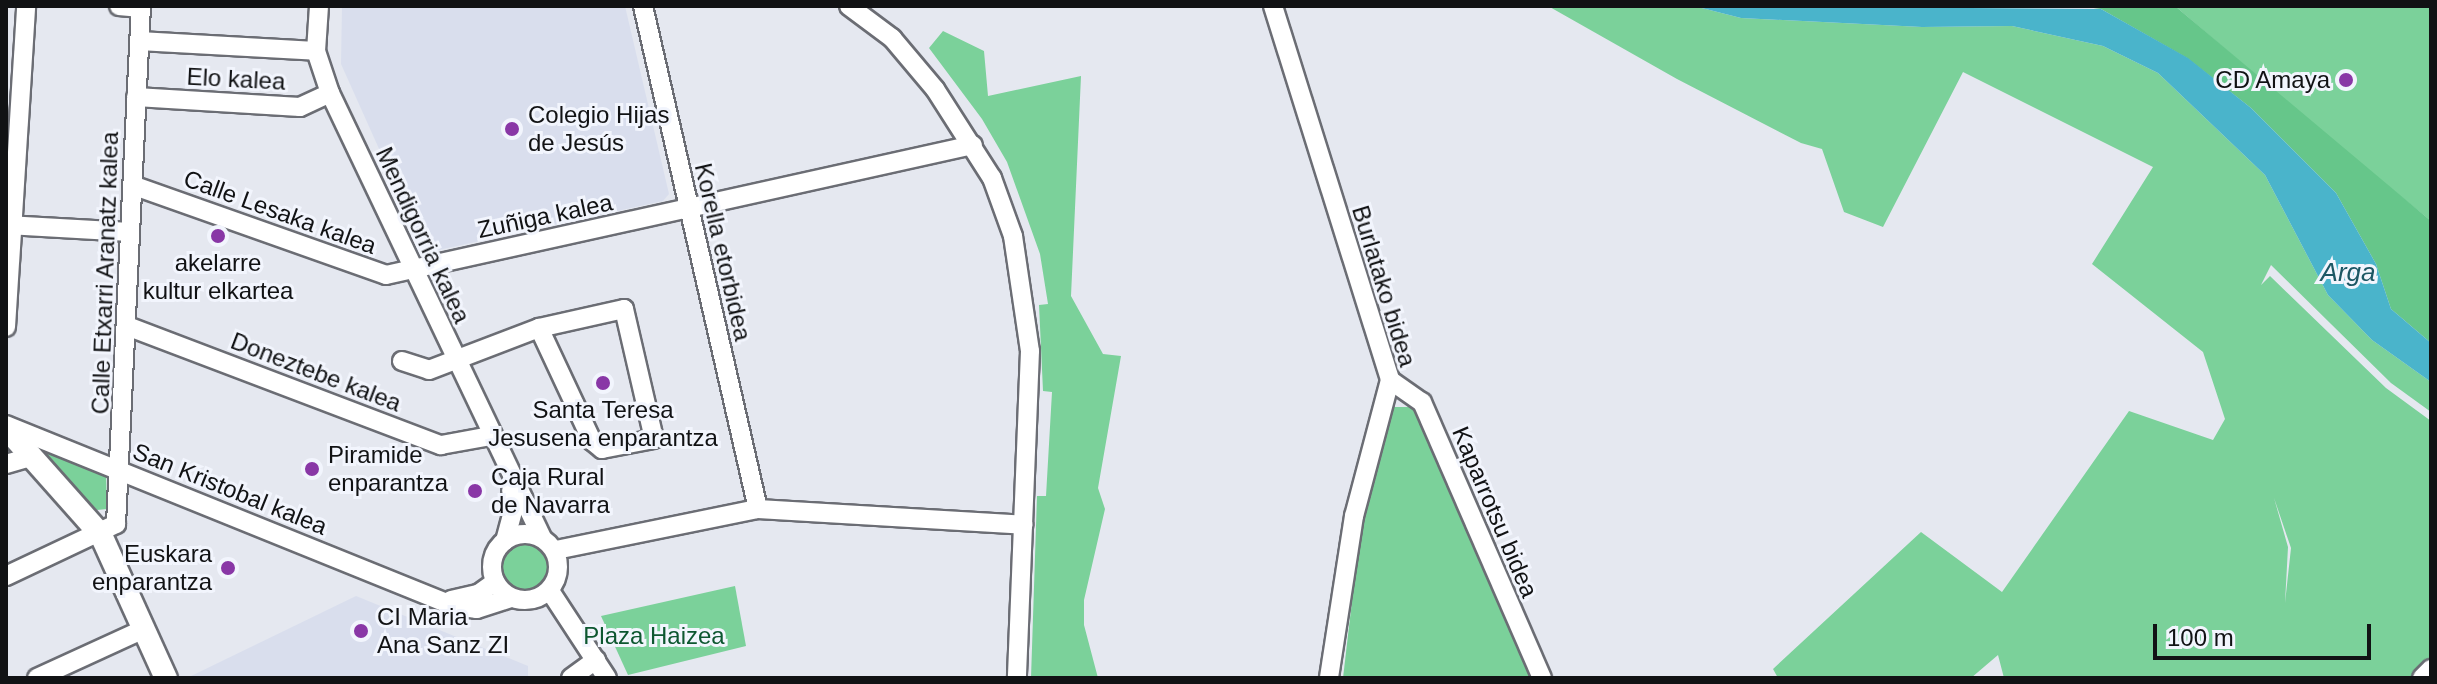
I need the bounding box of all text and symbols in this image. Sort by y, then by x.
street label: Elo kalea [186,62,286,96]
place label: CD Amaya [2214,66,2330,94]
marker: CD Amaya [2337,71,2355,89]
place label: Colegio Hijas de Jesús [528,101,669,157]
marker: Colegio Hijas de Jesús [503,120,521,138]
street label: Calle Etxarri Aranatz kalea [86,131,124,415]
street label: Mendigorria kalea [370,142,476,328]
street label: Korella etorbidea [689,160,757,344]
street label: Calle Lesaka kalea [180,164,380,260]
street label: Zuñiga kalea [475,188,615,244]
street label: Burlatako bidea [1346,202,1422,370]
marker: akelarre kultur elkartea [209,227,227,245]
place label: akelarre kultur elkartea [143,249,293,305]
water label: Arga [2321,257,2375,289]
street label: Doneztebe kalea [227,326,405,418]
marker: Santa Teresa Jesusena enparantza [594,374,612,392]
place label: Santa Teresa Jesusena enparantza [488,396,718,452]
street label: Kaparrotsu bidea [1446,422,1544,602]
street label: San Kristobal kalea [129,437,331,541]
place label: Piramide enparantza [328,441,448,497]
marker: Piramide enparantza [303,460,321,478]
place label: Caja Rural de Navarra [491,463,610,519]
marker: Caja Rural de Navarra [466,482,484,500]
place label: Euskara enparantza [92,540,212,596]
marker: Euskara enparantza [219,559,237,577]
place label: CI Maria Ana Sanz ZI [377,603,509,659]
scale bar [2157,608,2375,658]
marker: CI Maria Ana Sanz ZI [352,622,370,640]
park label: Plaza Haizea [583,622,725,650]
text: 100 m [2167,624,2234,651]

